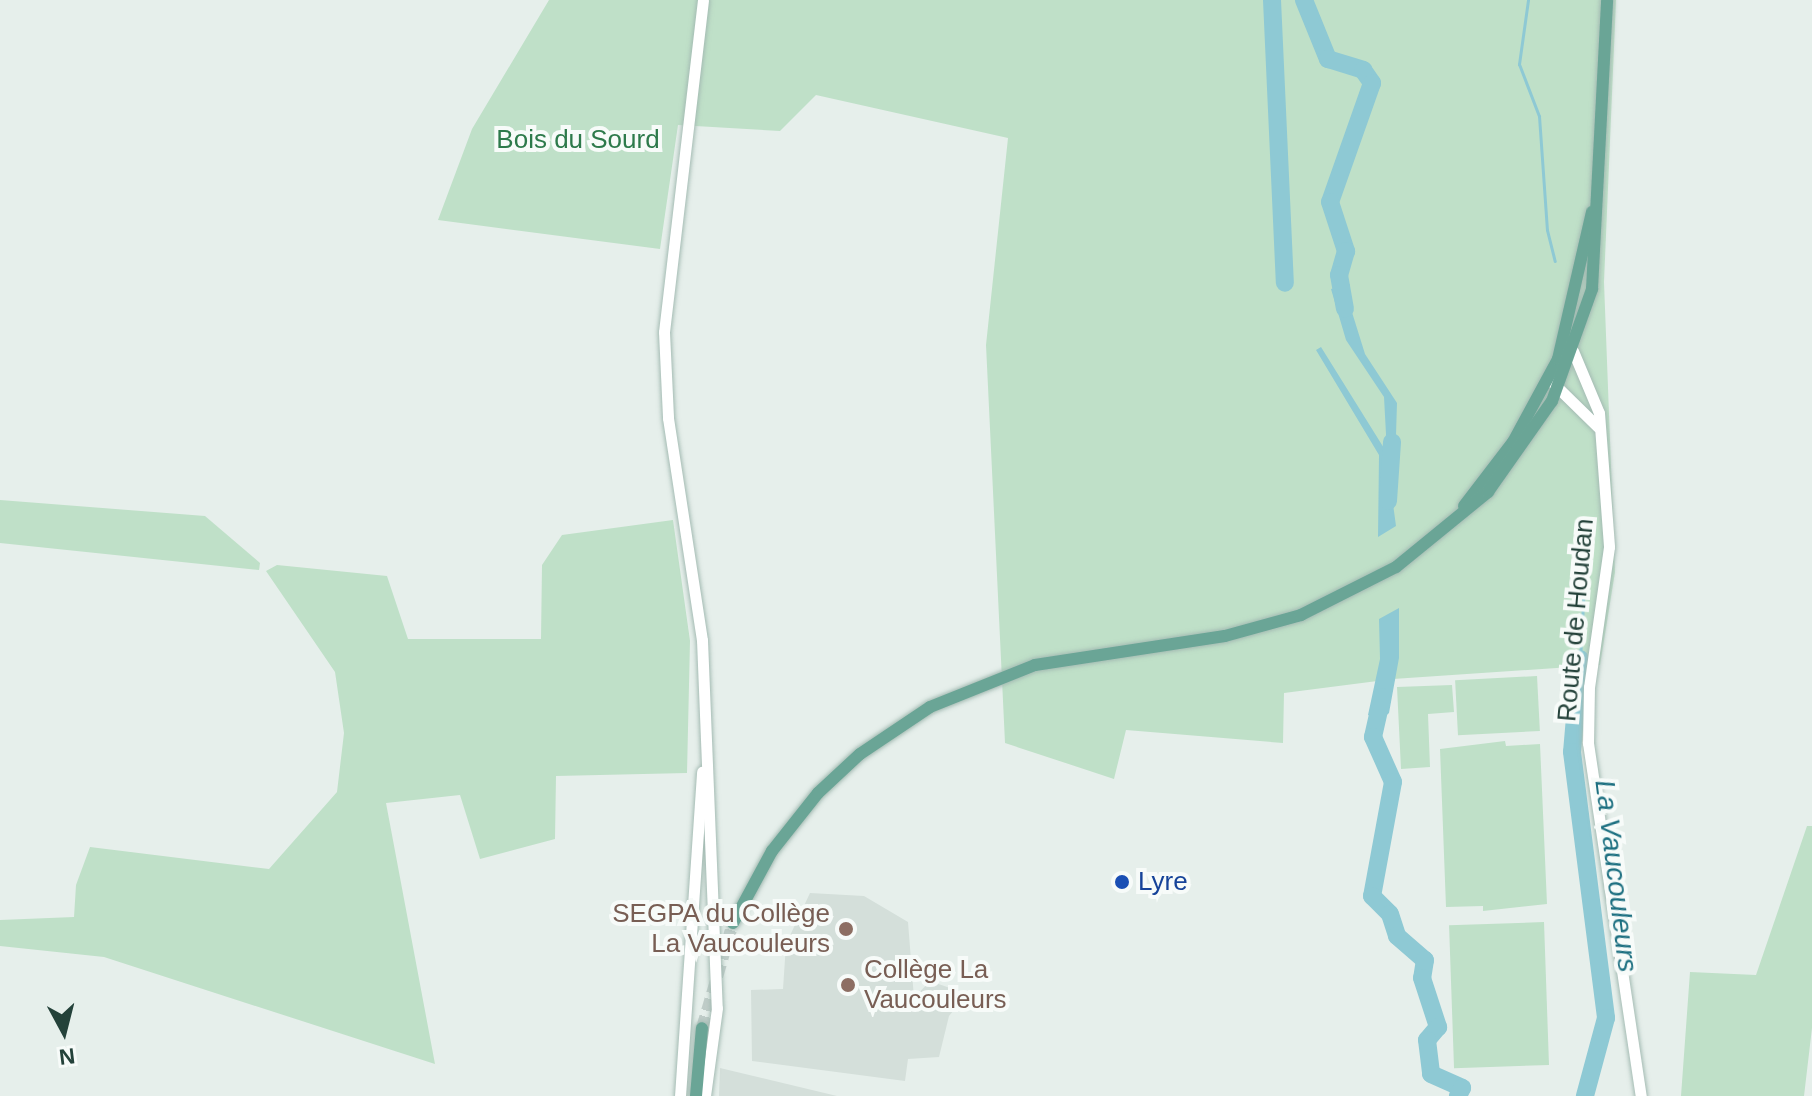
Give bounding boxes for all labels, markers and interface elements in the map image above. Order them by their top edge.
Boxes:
park label: Bois du Sourd [496,124,660,156]
street label: Route de Houdan [1552,517,1600,723]
water label: La Vaucouleurs [1588,778,1644,974]
place label: Lyre [1138,866,1188,898]
marker: Lyre [1113,873,1131,891]
place label: SEGPA du Collège La Vaucouleurs [611,898,830,960]
marker: SEGPA du Collège La Vaucouleurs [837,920,855,938]
place label: Collège La Vaucouleurs [864,954,1007,1016]
marker: Collège La Vaucouleurs [839,976,857,994]
north arrow [24,992,104,1072]
text: N [58,1043,76,1070]

